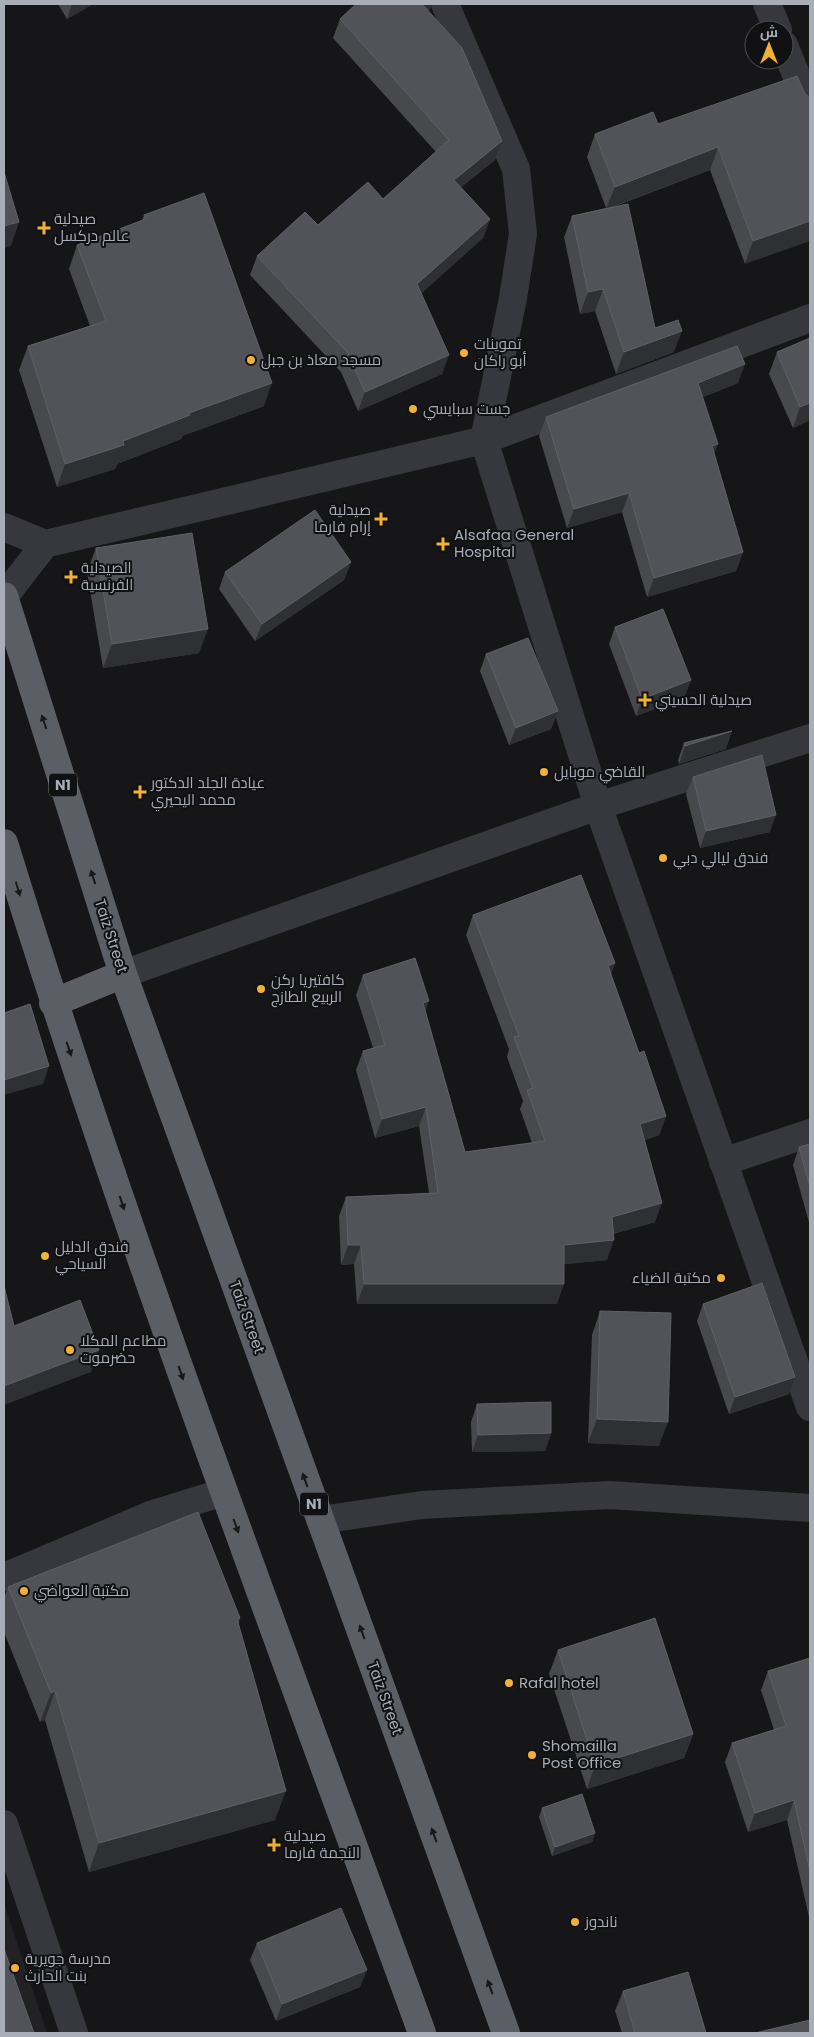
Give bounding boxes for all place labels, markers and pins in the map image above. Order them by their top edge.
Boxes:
place label: صيدلية عالم دركسل [54,208,129,246]
marker: صيدلية عالم دركسل [38,222,50,234]
place label: تموينات أبو راكان [474,333,527,371]
marker: تموينات أبو راكان [458,347,470,359]
place label: مسجد معاذ بن جبل [261,349,381,370]
marker: مسجد معاذ بن جبل [245,354,257,366]
place label: جست سبايسي [423,398,510,421]
marker: جست سبايسي [407,403,419,415]
place label: صيدلية إرام فارما [314,499,371,537]
marker: صيدلية إرام فارما [375,513,387,525]
place label: Alsafaa General Hospital [454,524,574,562]
marker: Alsafaa General Hospital [436,537,450,551]
place label: الصيدلية الفرنسية [81,557,133,595]
marker: الصيدلية الفرنسية [65,571,77,583]
place label: صيدلية الحسيني [655,689,752,712]
marker: صيدلية الحسيني [639,694,651,706]
place label: القاضي موبايل [554,761,645,784]
marker: القاضي موبايل [538,766,550,778]
place label: عيادة الجلد الدكتور محمد اليحيري [150,772,265,812]
marker: عيادة الجلد الدكتور محمد اليحيري [133,785,147,799]
place label: فندق ليالي دبي [673,847,768,870]
marker: فندق ليالي دبي [657,852,669,864]
place label: كافتيريا ركن الربيع الطازج [271,969,345,1008]
marker: كافتيريا ركن الربيع الطازج [255,983,267,995]
place label: فندق الدليل السياحي [55,1236,129,1276]
marker: فندق الدليل السياحي [39,1250,51,1262]
place label: مكتبة الضياء [632,1267,711,1288]
marker: مكتبة الضياء [715,1272,727,1284]
place label: مطاعم المكلا حضرموت [80,1330,166,1368]
marker: مطاعم المكلا حضرموت [64,1344,76,1356]
place label: مكتبة العواضي [34,1580,129,1603]
marker: مكتبة العواضي [18,1585,30,1597]
place label: Rafal hotel [519,1672,599,1693]
marker: Rafal hotel [503,1677,515,1689]
place label: Shomailla Post Office [542,1735,621,1773]
marker: Shomailla Post Office [526,1749,538,1761]
place label: صيدلية النجمة فارما [284,1825,360,1863]
marker: صيدلية النجمة فارما [268,1839,280,1851]
place label: ناندوز [584,1911,618,1932]
marker: ناندوز [569,1916,581,1928]
place label: مدرسة جويرية بنت الحارث [25,1948,111,1986]
marker: مدرسة جويرية بنت الحارث [9,1962,21,1974]

